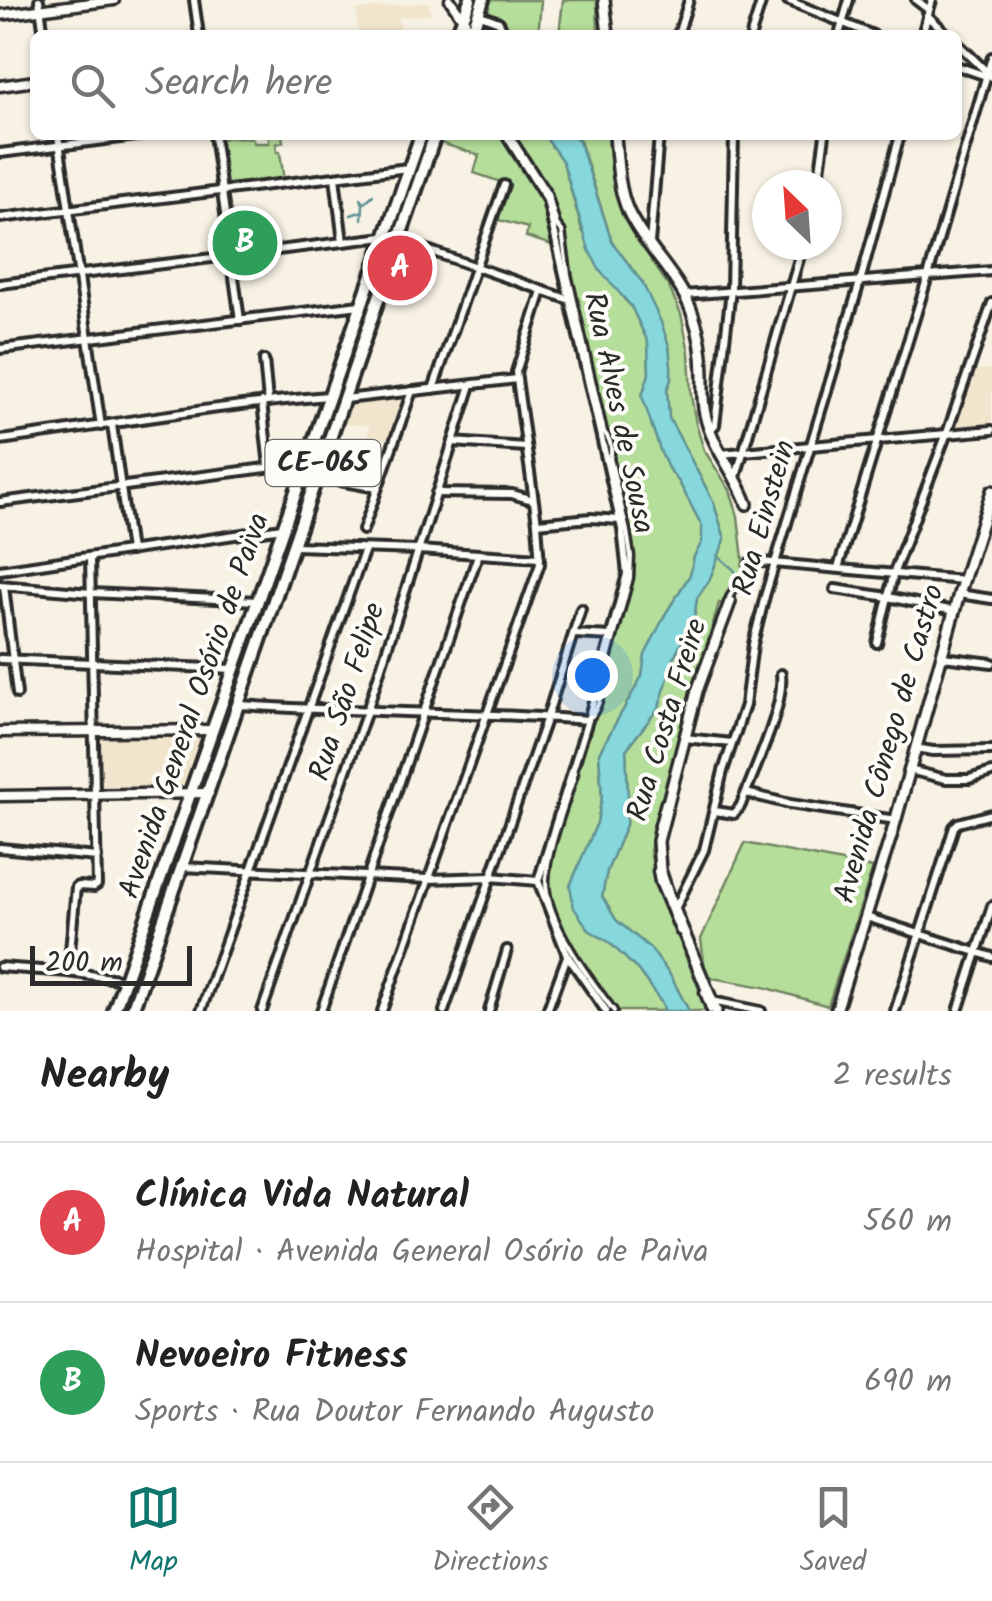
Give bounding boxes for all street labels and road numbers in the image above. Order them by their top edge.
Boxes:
street label: Rua Alves de Sousa [569,288,667,538]
street label: Rua Einstein [720,435,810,601]
road number: CE-065 [266,440,380,486]
street label: Avenida General Osório de Paiva [106,507,284,905]
street label: Avenida Cônego de Castro [821,579,959,909]
street label: Rua São Felipe [297,596,399,788]
street label: Rua Costa Freire [614,613,722,827]

